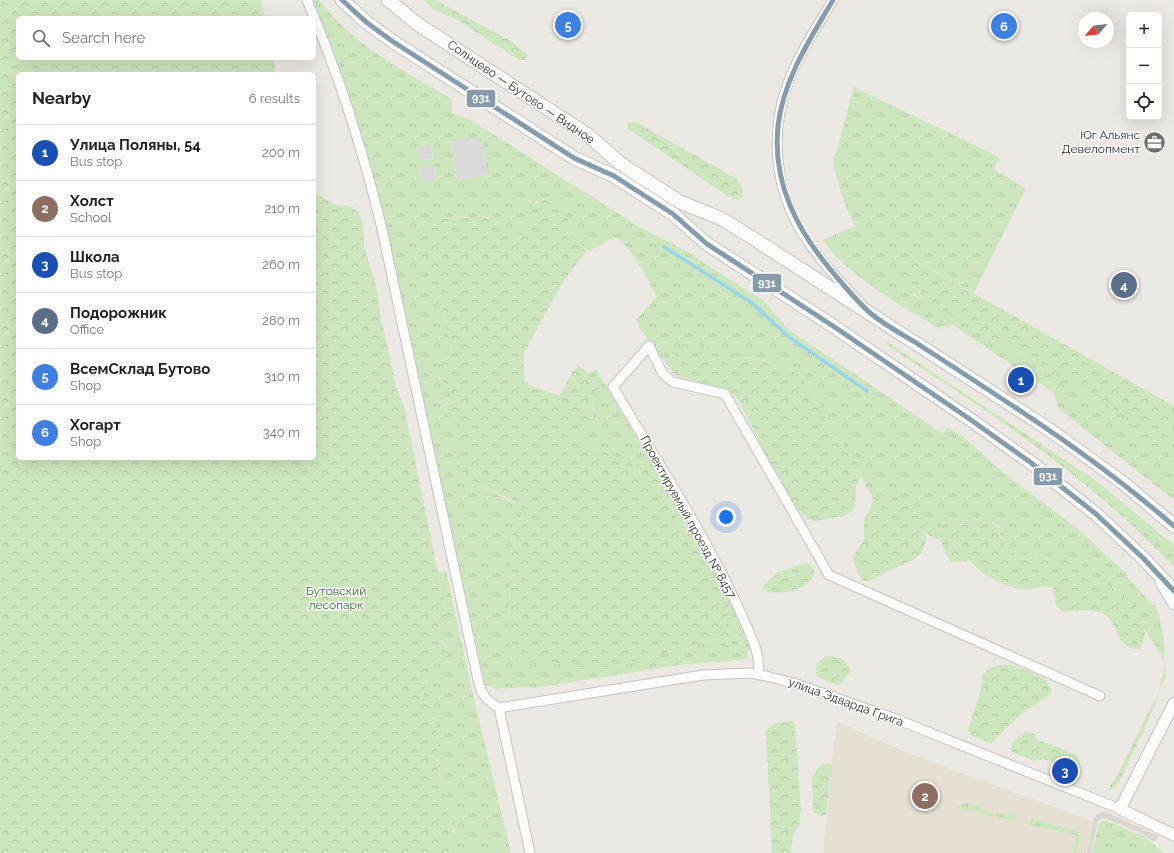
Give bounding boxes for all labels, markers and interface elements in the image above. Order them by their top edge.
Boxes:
pin: 5 [555,10,581,40]
pin: 6 [991,11,1017,41]
north arrow [1078,12,1114,48]
map controls [1126,12,1162,120]
button: + [1126,12,1162,48]
search box [16,16,316,60]
icon: search [30,27,52,49]
text: Search here [62,29,145,47]
street label: Солнцево — Бутово — Видное [445,37,597,147]
button: − [1126,48,1162,84]
button: locate [1126,84,1162,120]
text: Nearby [32,88,91,108]
line badge: 931 [466,89,496,108]
text: 6 results [249,91,300,106]
text: 931 [472,92,491,105]
place label: Юг Альянс Девелопмент [1062,128,1140,156]
office icon: Юг Альянс Девелопмент [1142,129,1168,155]
text: Улица Поляны, 54 [70,136,201,154]
text: 1 [42,145,48,160]
text: 200 m [262,145,300,160]
text: Bus stop [70,154,122,169]
text: Холст [70,192,114,210]
text: 2 [41,201,49,216]
text: 210 m [264,201,300,216]
text: School [70,210,112,225]
text: Школа [70,248,120,266]
text: 3 [41,257,49,272]
text: 260 m [262,257,300,272]
text: Bus stop [70,266,122,281]
pin: 4 [1111,270,1137,300]
line badge: 931 [752,273,782,293]
text: 931 [758,277,777,290]
text: Подорожник [70,304,167,322]
text: 4 [41,313,49,328]
text: 280 m [262,313,300,328]
text: Office [70,322,104,337]
text: ВсемСклад Бутово [70,360,210,378]
pin: 1 [1008,365,1034,395]
text: 5 [41,369,49,384]
text: 310 m [264,369,300,384]
text: Shop [70,378,101,393]
text: Хогарт [70,416,121,434]
text: 6 [41,425,49,440]
text: 340 m [263,425,300,440]
street label: Проектируемый проезд № 8457 [637,433,739,601]
text: Shop [70,434,101,449]
line badge: 931 [1033,467,1063,486]
text: 931 [1039,470,1058,483]
your location [716,507,736,527]
park label: Бутовский лесопарк [306,584,366,612]
street label: улица Эдварда Грига [786,675,906,729]
pin: 3 [1052,756,1078,786]
pin: 2 [912,781,938,811]

